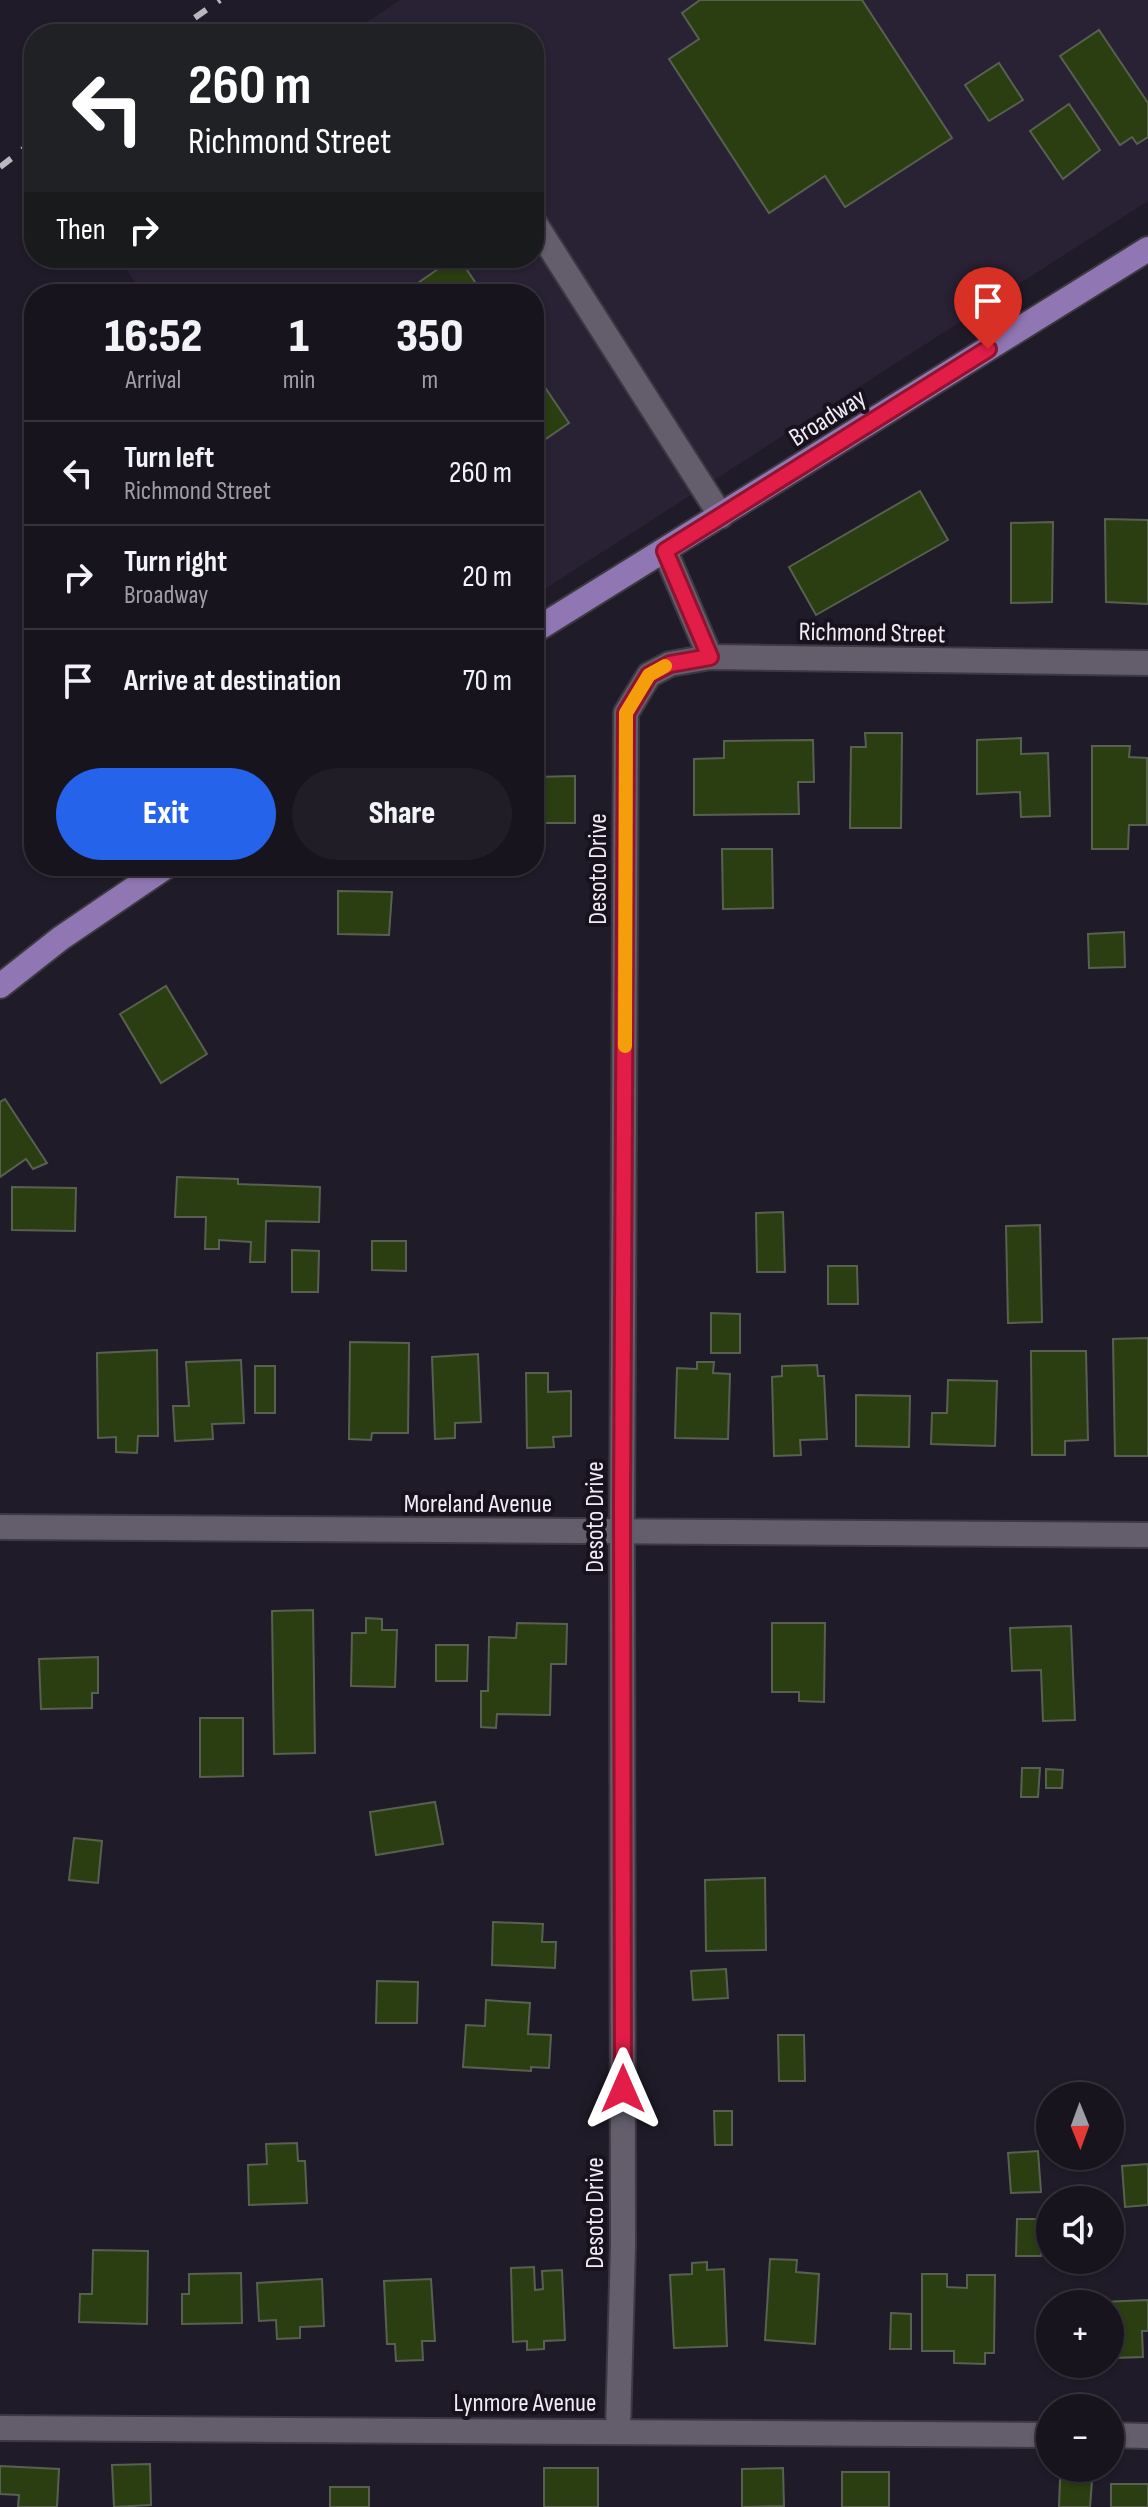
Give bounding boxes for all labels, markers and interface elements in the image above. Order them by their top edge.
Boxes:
text: 260 m [188,53,311,120]
icon: left [56,56,160,160]
text: Richmond Street [188,121,391,164]
icon: right [122,208,166,252]
text: Then [56,212,106,248]
pin [954,267,1022,349]
icon: arrive [966,279,1010,323]
text: 16:52 [104,308,202,365]
text: 1 [289,308,309,365]
text: 350 [396,308,463,365]
text: Arrival [125,365,181,396]
text: min [283,365,316,396]
text: m [421,365,438,396]
street label: Broadway [784,383,872,454]
text: Turn left [124,440,214,476]
icon: left [56,451,100,495]
text: 260 m [449,455,512,491]
text: Richmond Street [124,476,271,507]
text: Turn right [124,544,227,580]
icon: right [56,555,100,599]
text: 20 m [462,559,512,595]
text: Broadway [124,580,208,611]
street label: Richmond Street [798,617,946,650]
icon: arrive [56,659,100,703]
text: Arrive at destination [124,663,341,699]
text: 70 m [463,663,512,699]
button: Exit [56,768,276,860]
button: Share [292,768,512,860]
street label: Desoto Drive [583,813,614,925]
street label: Desoto Drive [580,1461,611,1573]
street label: Moreland Avenue [404,1489,552,1520]
position arrow [581,2047,665,2131]
north arrow [1036,2082,1124,2170]
map controls [1036,2082,1124,2482]
street label: Desoto Drive [580,2157,611,2269]
button: sound [1036,2186,1124,2274]
button: + [1036,2290,1124,2378]
street label: Lynmore Avenue [454,2388,596,2419]
button: − [1036,2394,1124,2482]

